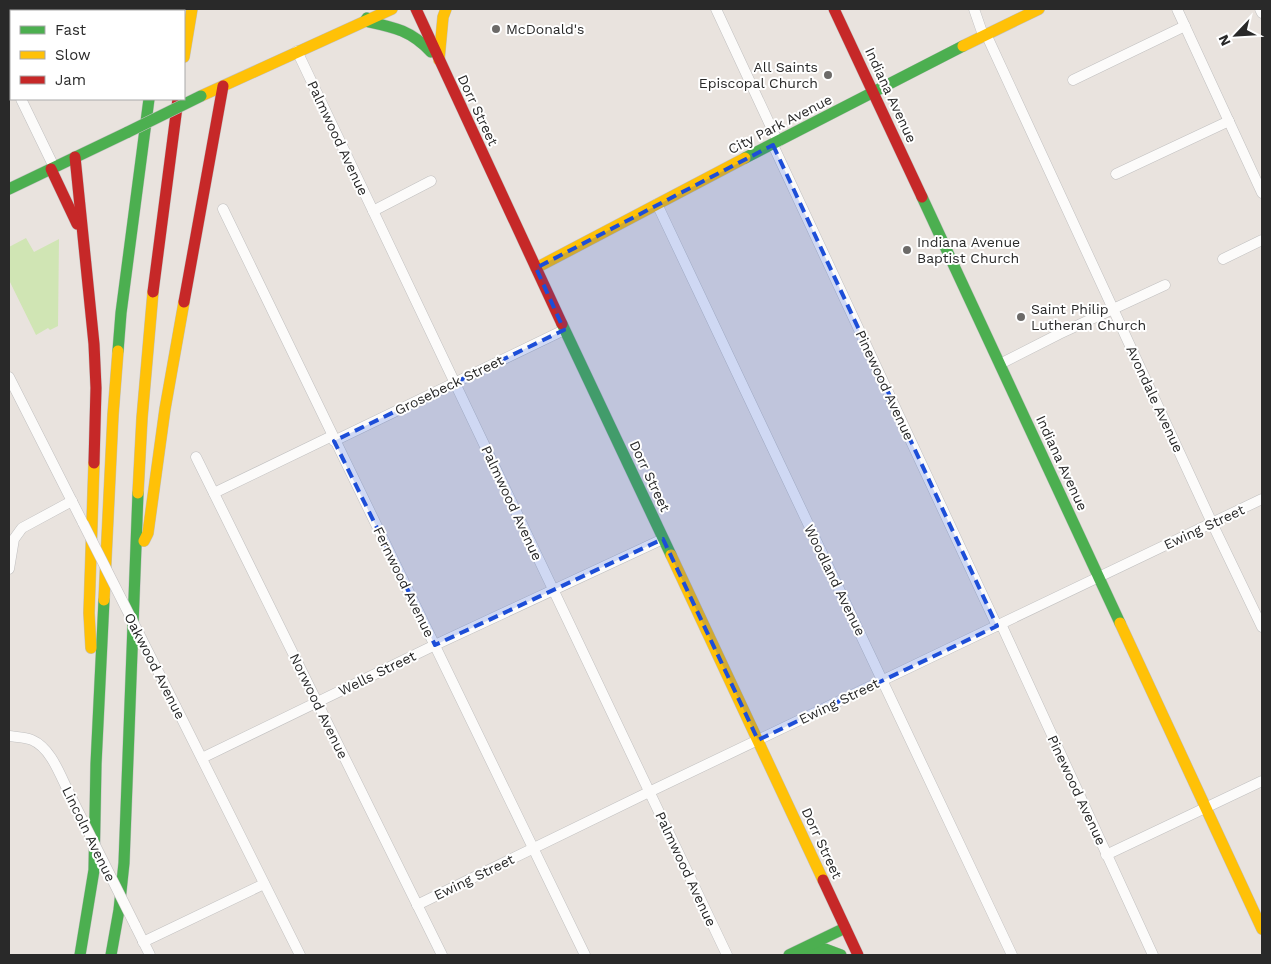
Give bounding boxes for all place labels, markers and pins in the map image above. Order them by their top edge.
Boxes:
place label: McDonald's [506,21,584,37]
marker: McDonald's [490,23,502,35]
place label: All Saints Episcopal Church [699,59,818,91]
marker: All Saints Episcopal Church [822,69,834,81]
place label: Indiana Avenue Baptist Church [917,234,1020,266]
marker: Indiana Avenue Baptist Church [901,244,913,256]
place label: Saint Philip Lutheran Church [1031,301,1146,333]
marker: Saint Philip Lutheran Church [1015,311,1027,323]

